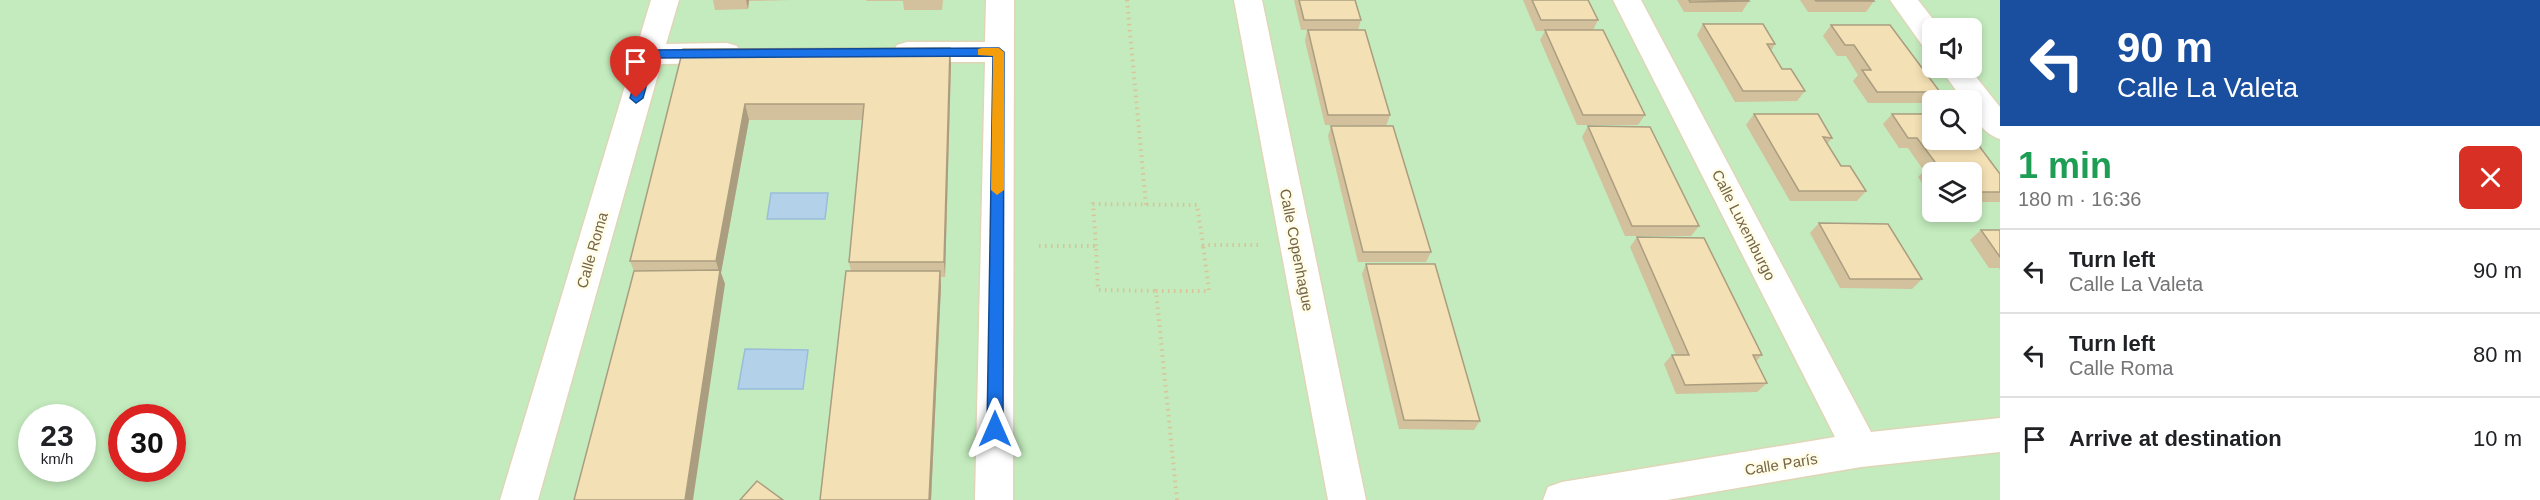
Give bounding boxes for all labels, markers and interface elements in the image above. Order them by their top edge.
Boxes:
map controls [1922,18,1982,222]
button: sound [1922,18,1982,78]
icon: left [2018,24,2096,102]
text: 90 m [2117,24,2213,71]
pin [610,36,661,98]
icon: arrive [619,45,652,78]
text: Calle La Valeta [2117,73,2298,103]
button: search [1922,90,1982,150]
text: 1 min [2018,145,2112,186]
button: close [2459,146,2522,209]
button: layers [1922,162,1982,222]
street label: Calle Luxemburgo [1709,167,1779,283]
street label: Calle Copenhague [1277,187,1317,313]
text: 180 m · 16:36 [2018,188,2141,210]
street label: Calle Roma [573,209,611,290]
text: Turn left [2069,247,2155,272]
icon: left [2018,255,2051,288]
text: 90 m [2473,258,2522,283]
text: Calle La Valeta [2069,273,2203,295]
text: Turn left [2069,331,2155,356]
icon: left [2018,339,2051,372]
text: 80 m [2473,342,2522,367]
text: Calle Roma [2069,357,2173,379]
position arrow [963,397,1027,461]
speed limit sign: 30 [108,404,186,482]
text: 23 [40,419,74,452]
icon: arrive [2018,423,2051,456]
text: Arrive at destination [2069,426,2282,451]
text: 10 m [2473,426,2522,451]
text: km/h [41,450,73,467]
street label: Calle París [1743,450,1819,478]

